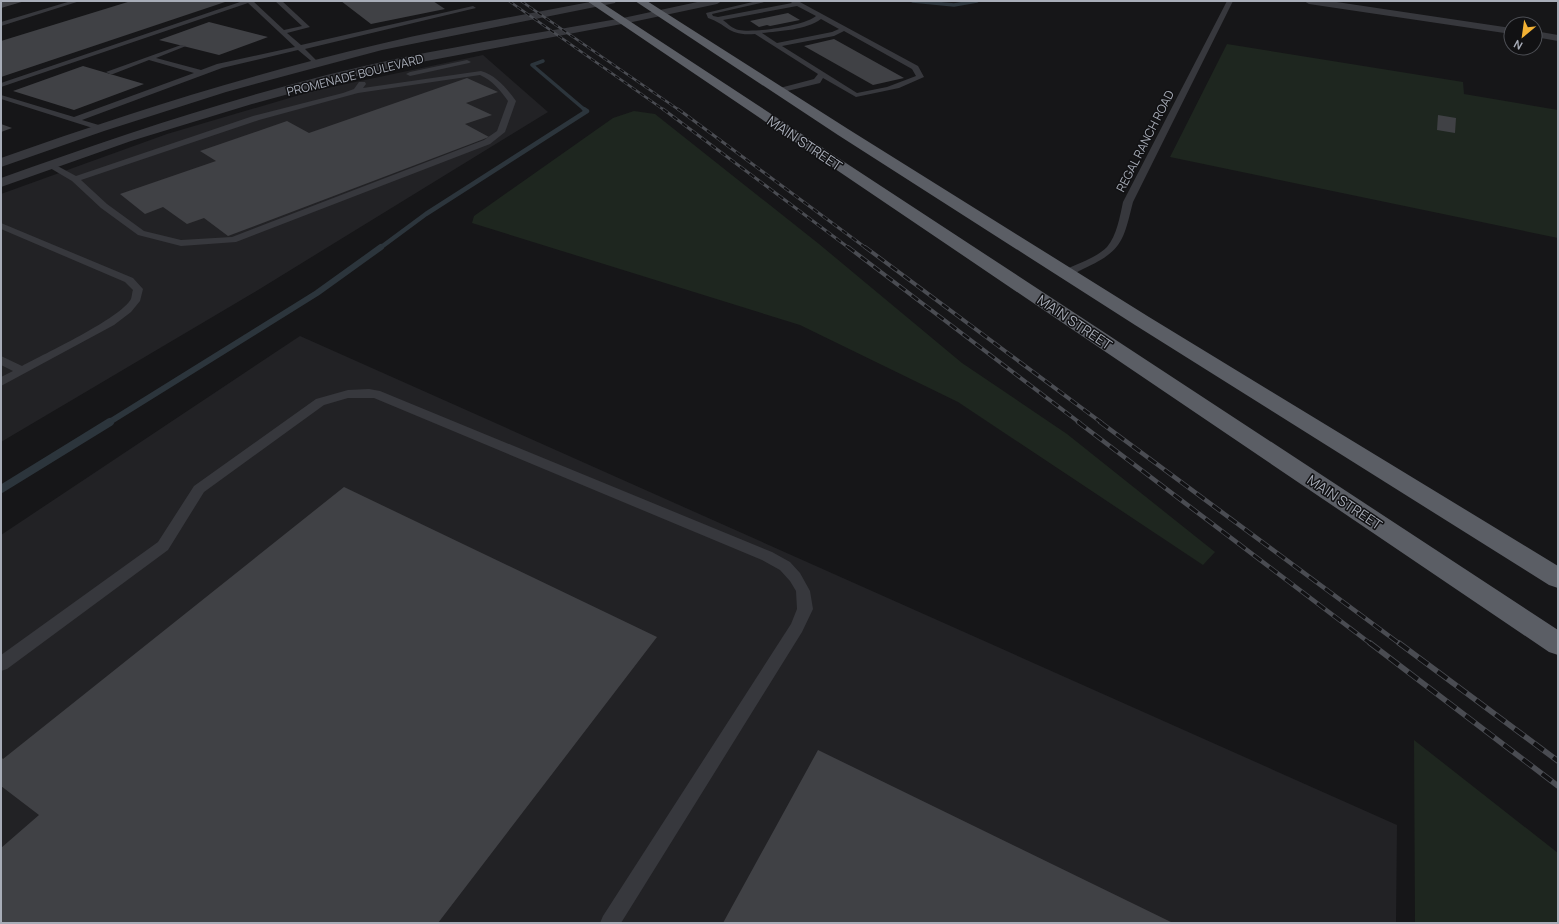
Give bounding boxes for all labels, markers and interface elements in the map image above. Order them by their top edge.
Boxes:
north arrow [1503,16,1543,56]
text: N [1511,37,1525,54]
street label: PROMENADE BOULEVARD [285,50,425,100]
street label: REGAL RANCH ROAD [1112,87,1178,195]
street label: MAIN STREET [764,111,847,175]
street label: MAIN STREET [1034,290,1117,354]
street label: MAIN STREET [1304,470,1387,534]

